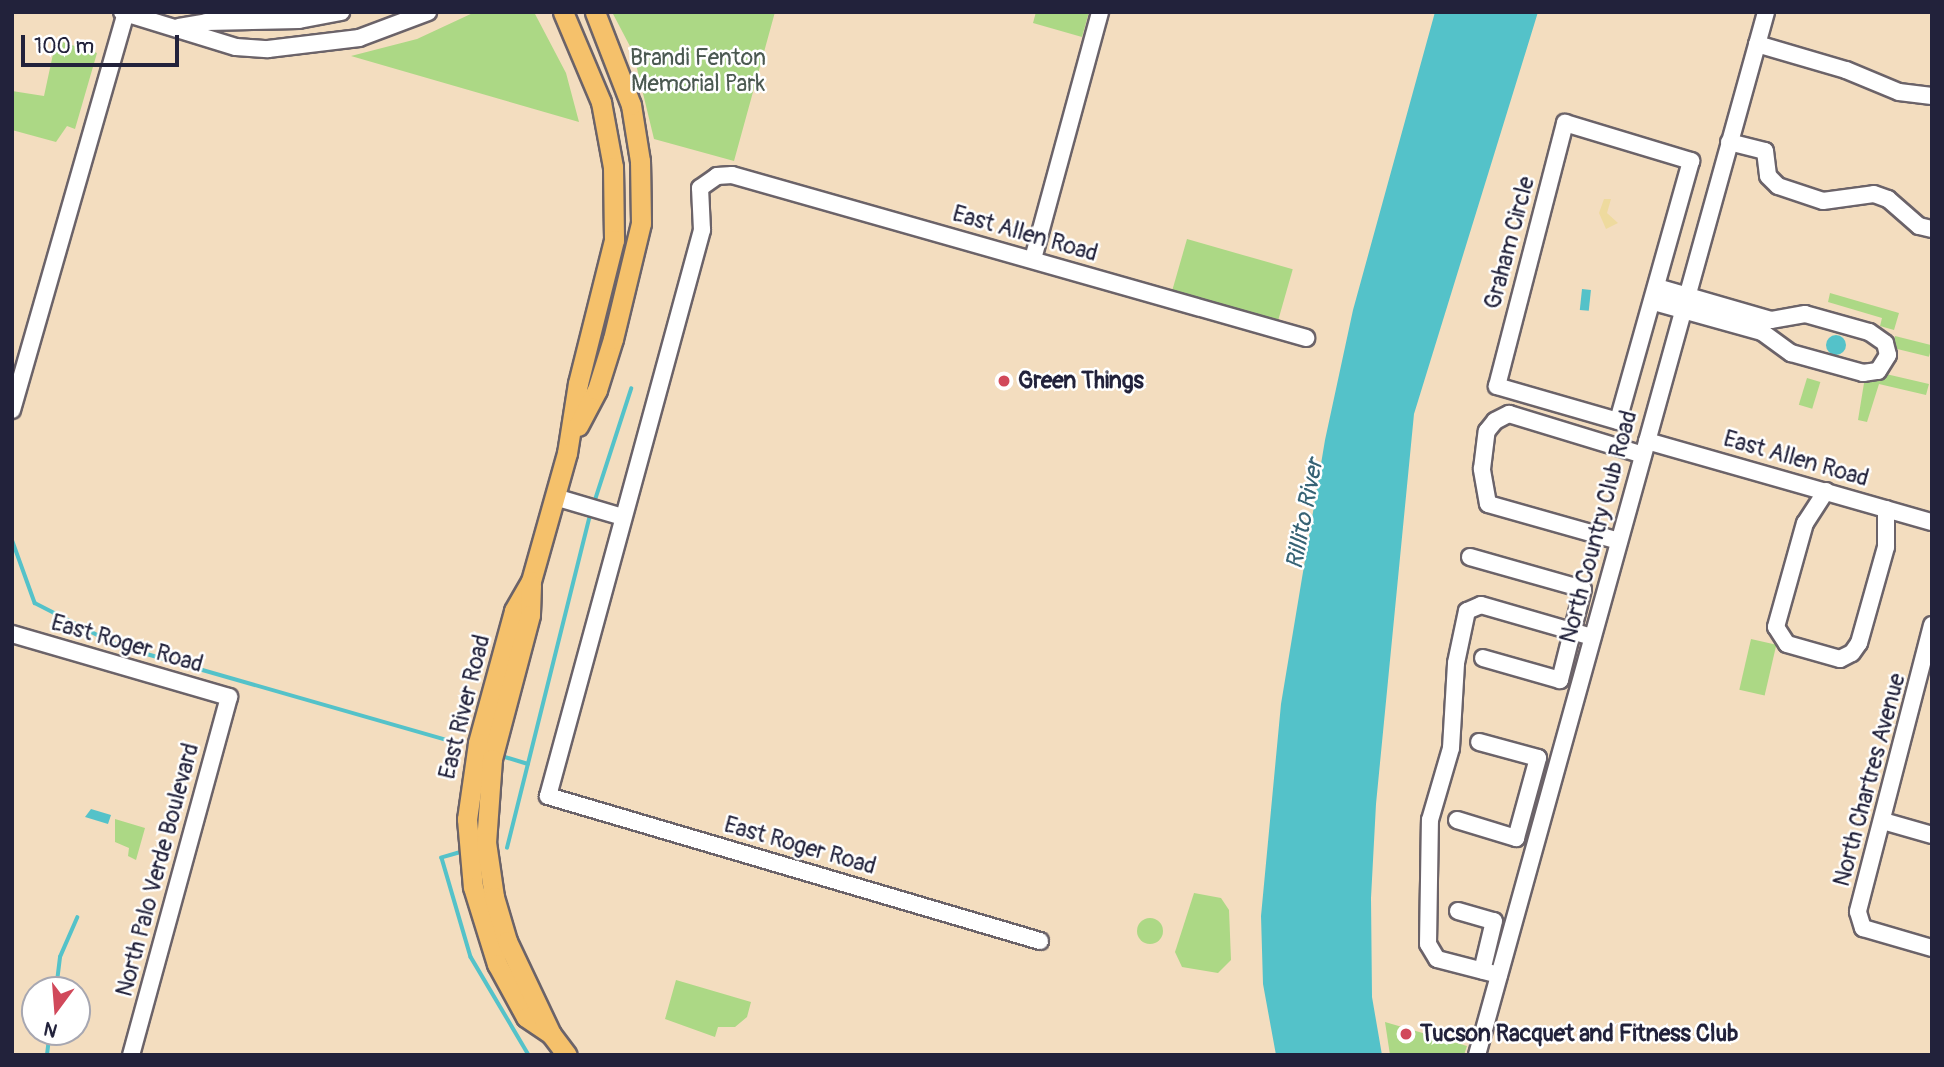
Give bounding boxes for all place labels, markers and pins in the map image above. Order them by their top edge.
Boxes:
place label: Green Things [1018,367,1144,395]
marker: Green Things [996,373,1012,389]
place label: Tucson Racquet and Fitness Club [1420,1020,1738,1048]
marker: Tucson Racquet and Fitness Club [1398,1026,1414,1042]

